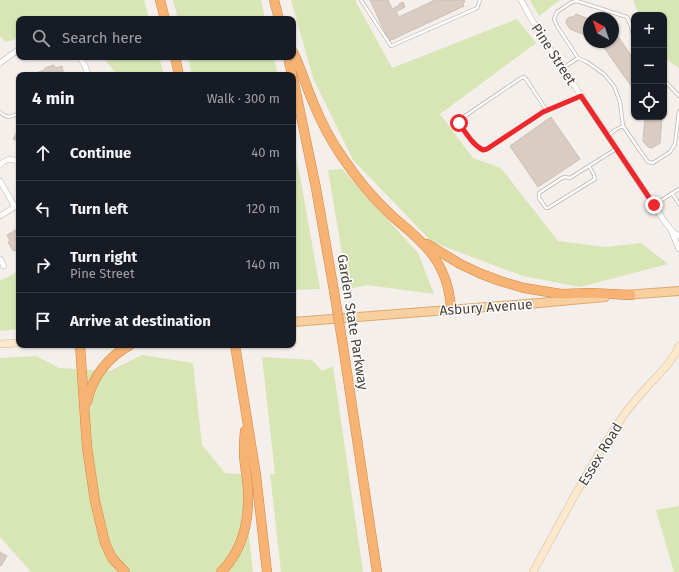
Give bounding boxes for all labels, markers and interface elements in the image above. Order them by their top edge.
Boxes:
north arrow [583,12,619,48]
map controls [631,12,667,120]
button: + [631,12,667,48]
search box [16,16,296,60]
street label: Pine Street [527,20,580,89]
icon: search [30,27,52,49]
text: Search here [62,29,142,47]
button: − [631,48,667,84]
button: locate [631,84,667,120]
text: 4 min [32,88,75,109]
text: Walk · 300 m [207,91,280,106]
route start [450,114,468,132]
icon: ahead [32,142,54,164]
text: Continue [70,144,131,162]
text: 40 m [251,145,280,160]
route end [645,196,663,214]
icon: left [32,198,54,220]
text: Turn left [70,200,128,218]
text: 120 m [246,201,280,216]
text: Turn right [70,248,137,266]
street label: Garden State Parkway [333,253,372,391]
icon: right [32,254,54,276]
text: 140 m [246,257,280,272]
text: Pine Street [70,266,135,281]
street label: Asbury Avenue [439,296,533,319]
icon: arrive [32,310,54,332]
text: Arrive at destination [70,312,211,330]
street label: Essex Road [575,420,626,489]

